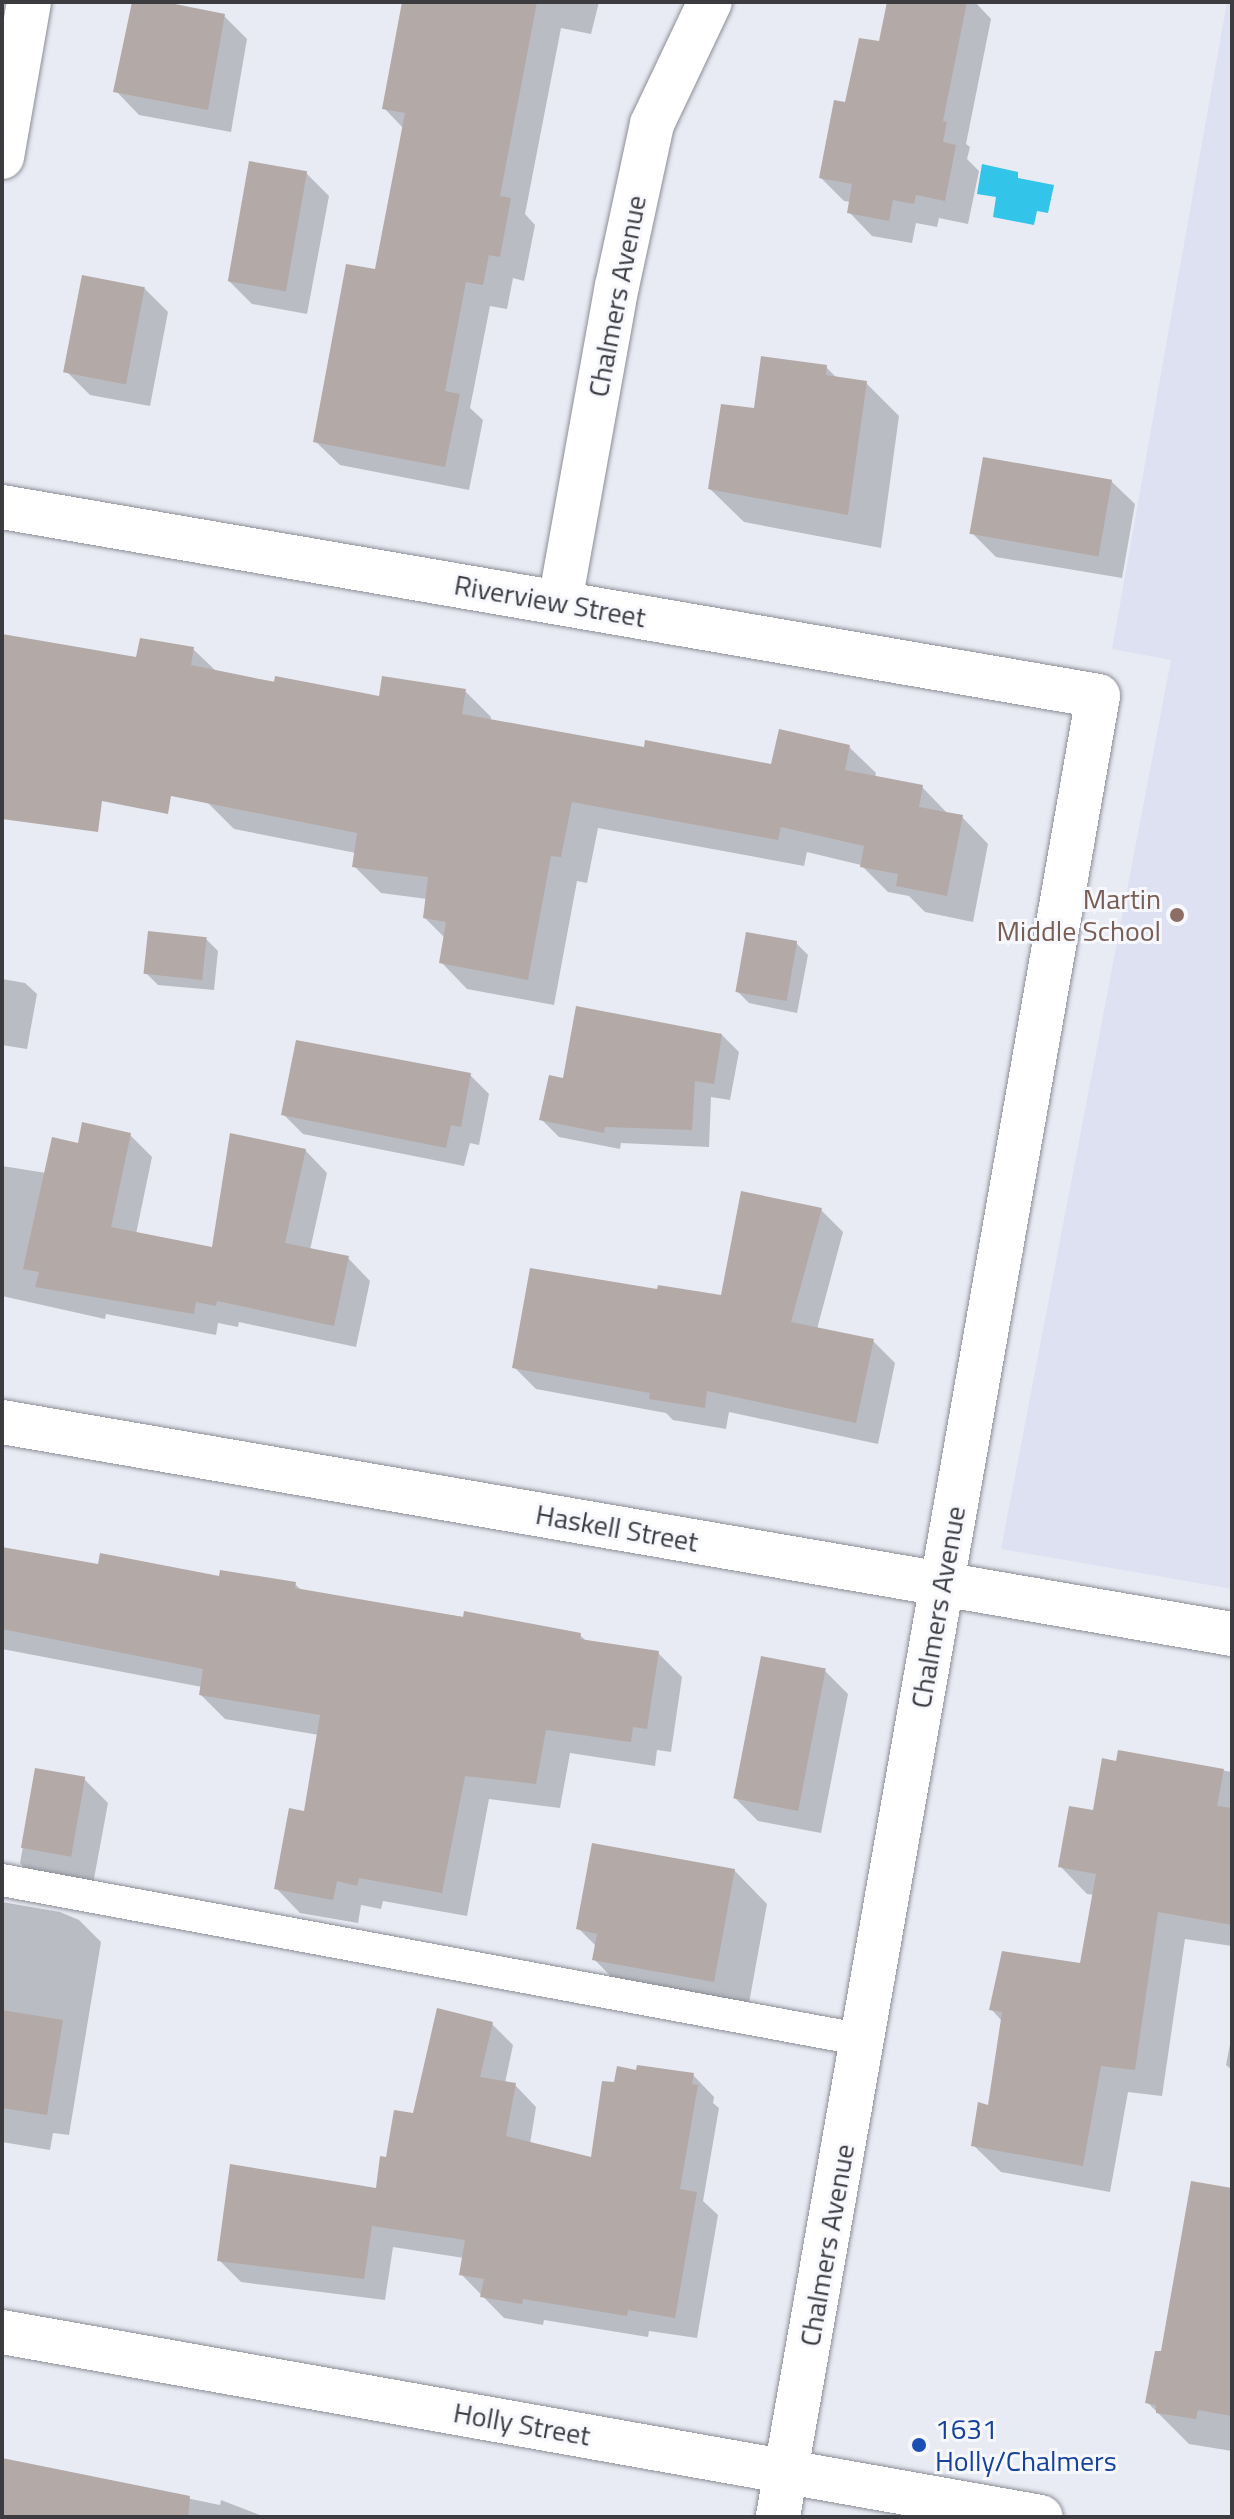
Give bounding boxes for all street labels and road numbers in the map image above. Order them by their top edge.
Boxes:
street label: Chalmers Avenue [581,192,653,400]
street label: Riverview Street [452,568,648,634]
street label: Haskell Street [533,1497,701,1559]
street label: Chalmers Avenue [904,1503,972,1711]
street label: Chalmers Avenue [793,2141,861,2349]
street label: Holly Street [451,2395,593,2453]

